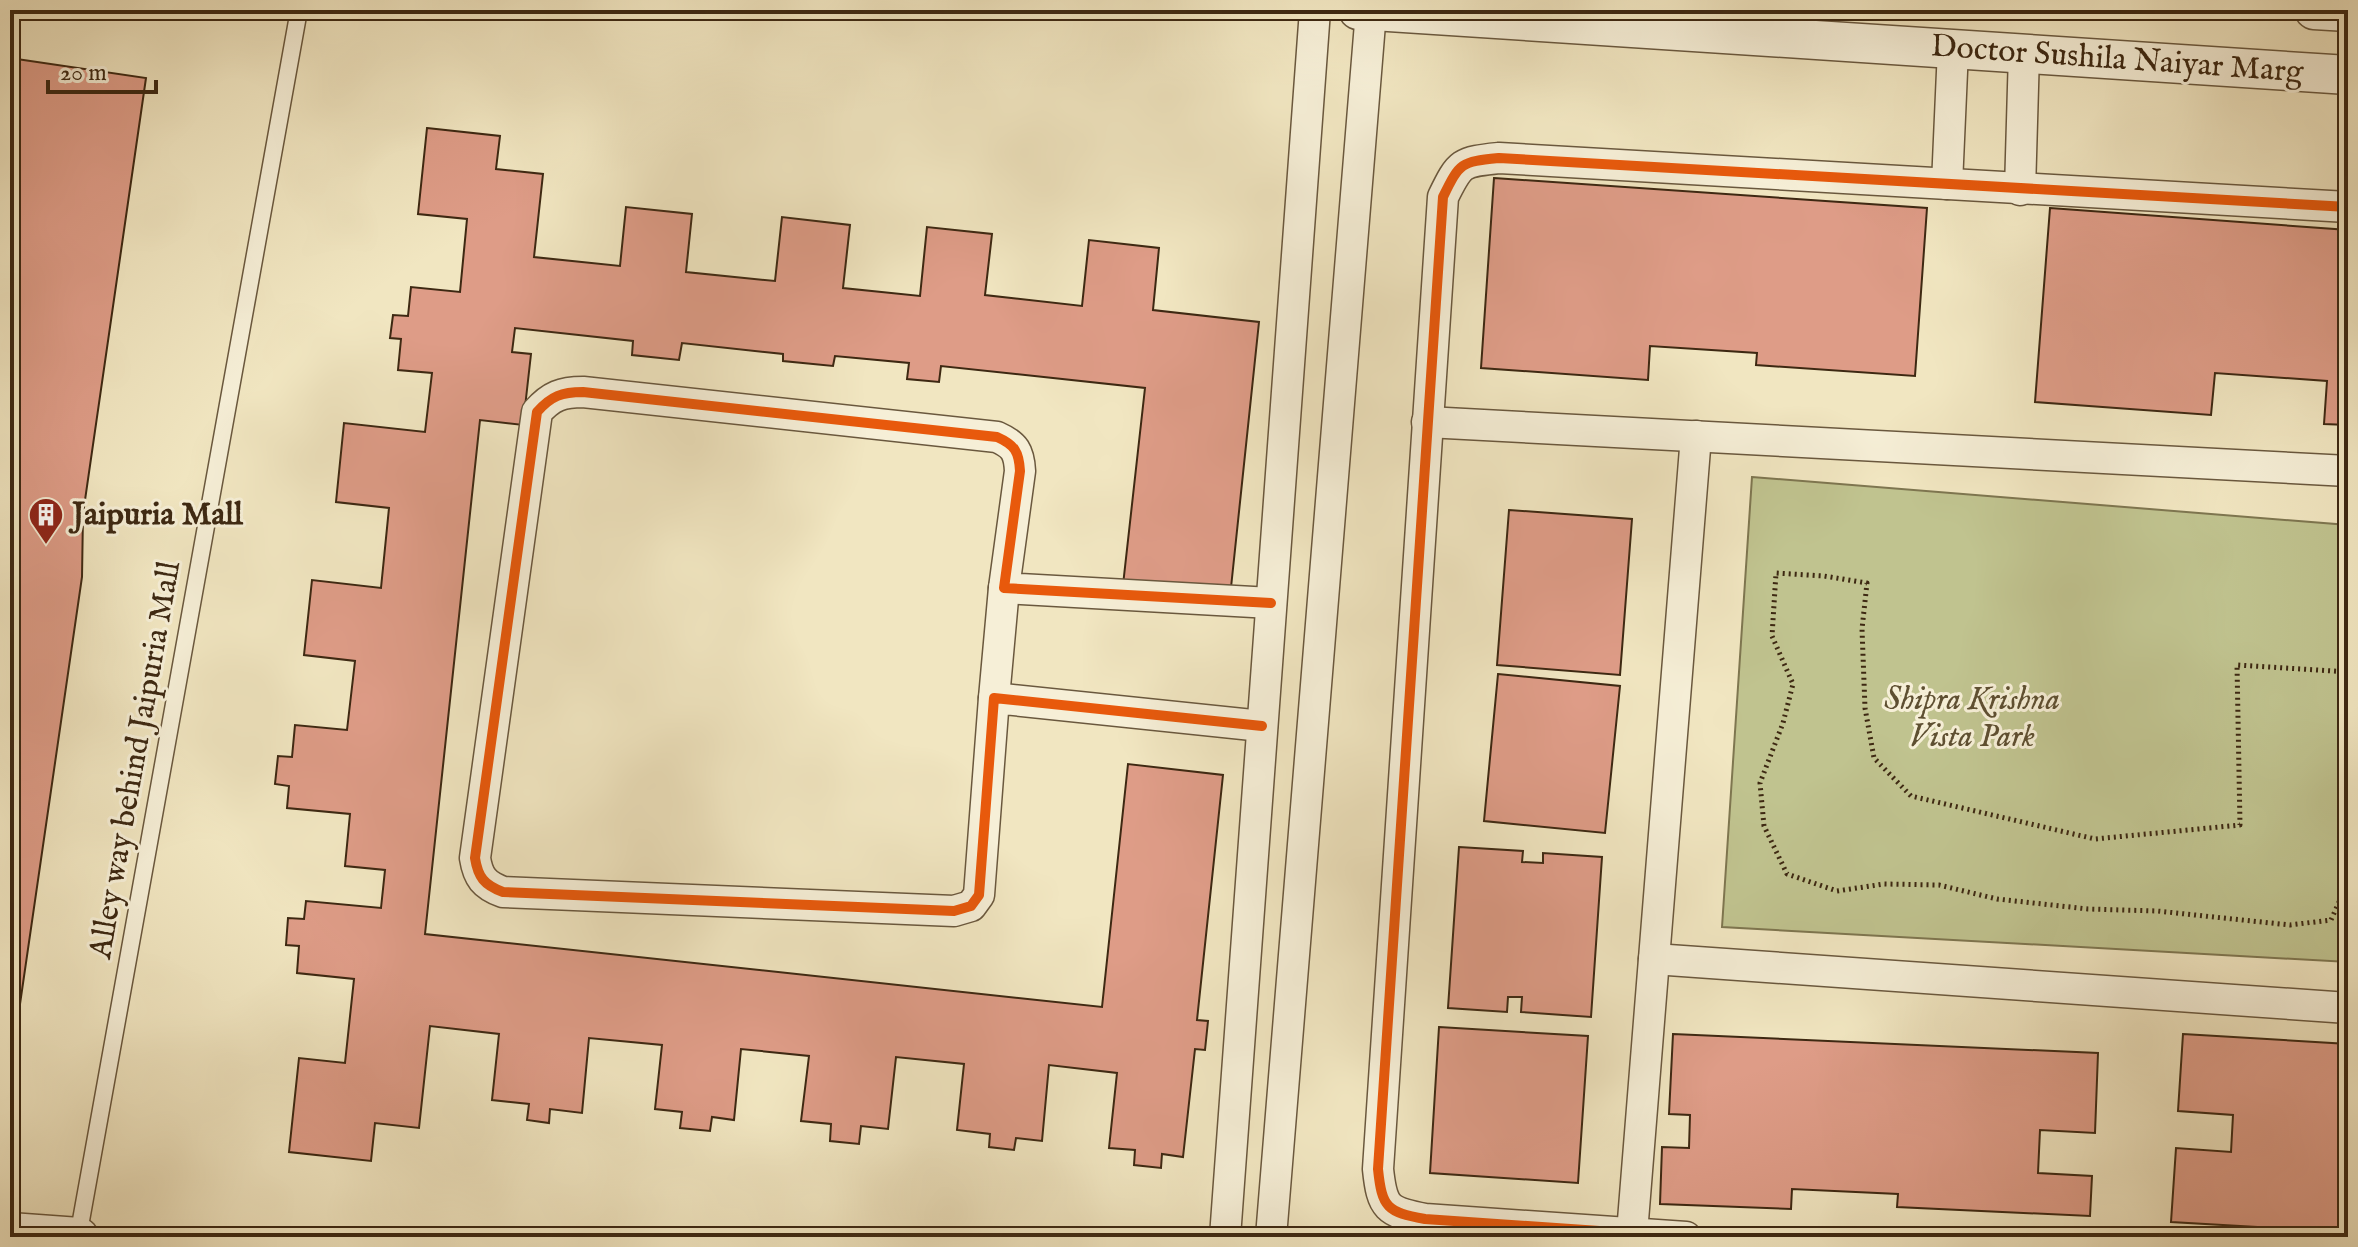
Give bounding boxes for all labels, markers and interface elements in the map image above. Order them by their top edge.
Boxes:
street label: Doctor Sushila Naiyar Marg [1930,27,2305,94]
scale bar [48,44,156,94]
text: 20 m [60,58,107,89]
place label: Jaipuria Mall [68,495,244,536]
building icon: Jaipuria Mall [27,496,65,546]
street label: Alley way behind Jaipuria Mall [81,558,191,963]
park label: Shipra Krishna Vista Park [1884,680,2060,758]

